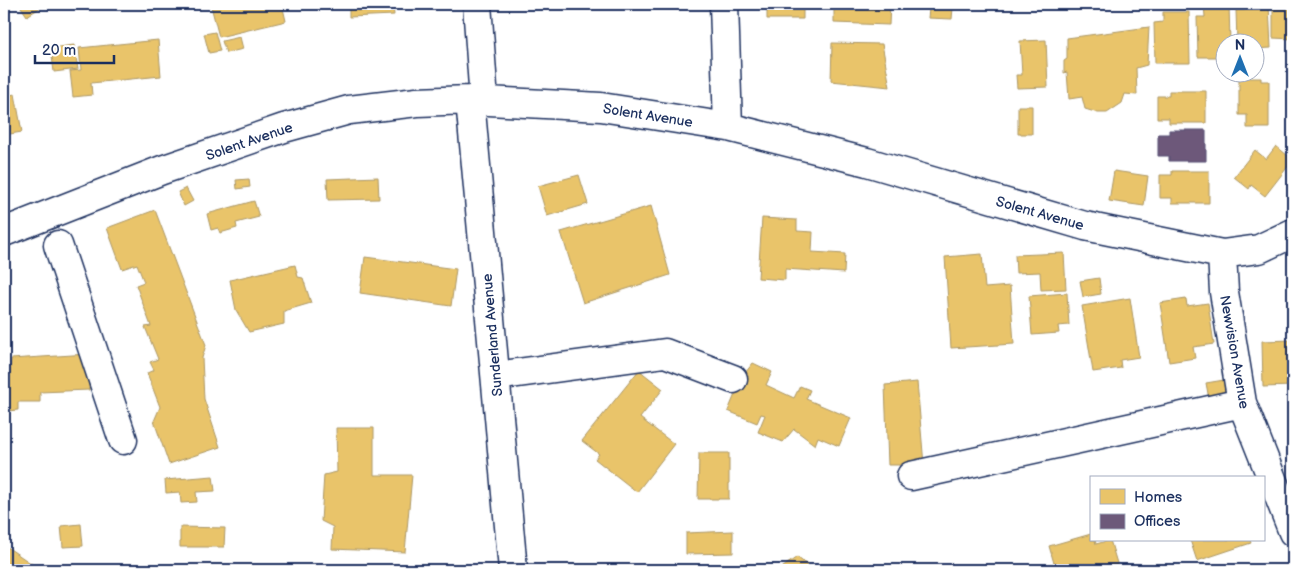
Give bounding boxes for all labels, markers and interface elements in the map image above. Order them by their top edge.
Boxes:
scale bar [35,32,114,64]
north arrow [1214,32,1264,82]
text: N [1235,37,1245,54]
text: 20 m [42,41,76,60]
street label: Solent Avenue [602,100,694,131]
street label: Solent Avenue [204,119,295,164]
street label: Solent Avenue [994,193,1086,234]
street label: Sunderland Avenue [479,273,506,397]
street label: Newvision Avenue [1216,294,1253,410]
legend [1090,476,1264,542]
text: Homes [1134,488,1183,507]
text: Offices [1134,512,1181,531]

